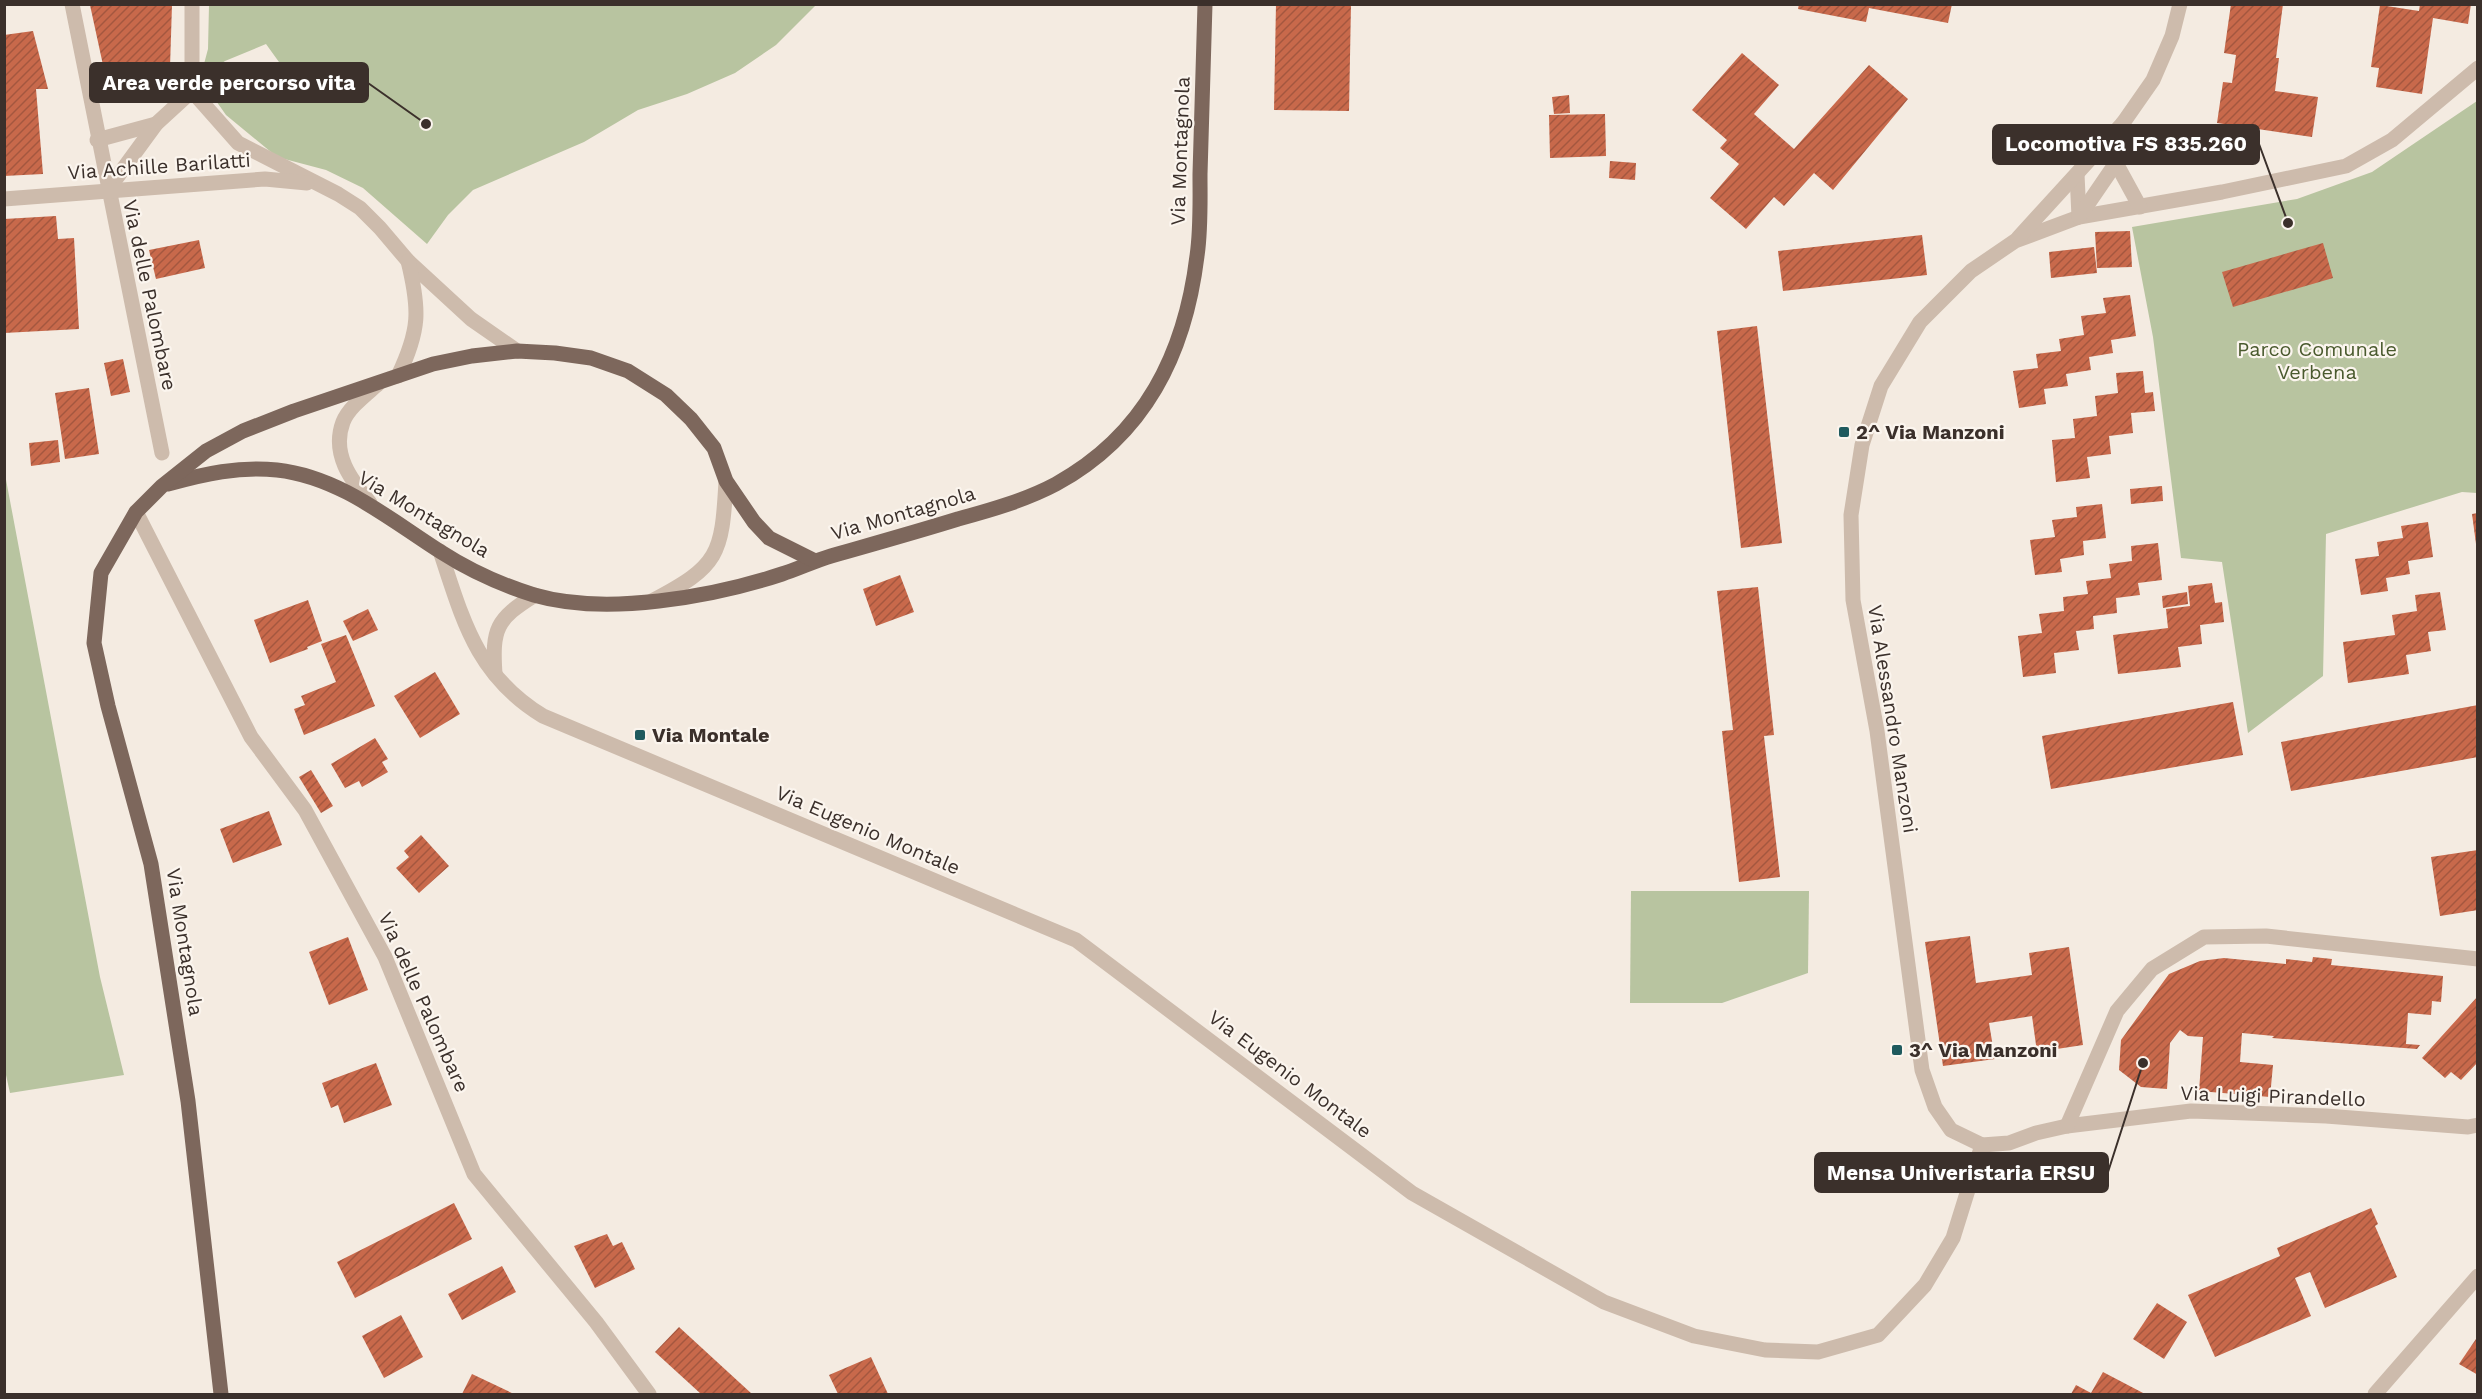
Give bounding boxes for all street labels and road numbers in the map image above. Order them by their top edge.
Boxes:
street label: Via Montagnola [1165,76,1195,226]
street label: Via Achille Barilatti [67,148,251,184]
street label: Via delle Palombare [118,197,182,393]
street label: Via Montagnola [354,465,494,563]
street label: Via Montagnola [828,481,978,545]
street label: Via Alessandro Manzoni [1863,603,1923,835]
street label: Via Eugenio Montale [772,780,964,880]
street label: Via Montagnola [161,866,209,1018]
street label: Via delle Palombare [373,908,475,1096]
street label: Via Eugenio Montale [1204,1005,1376,1143]
street label: Via Luigi Pirandello [2180,1081,2366,1111]

